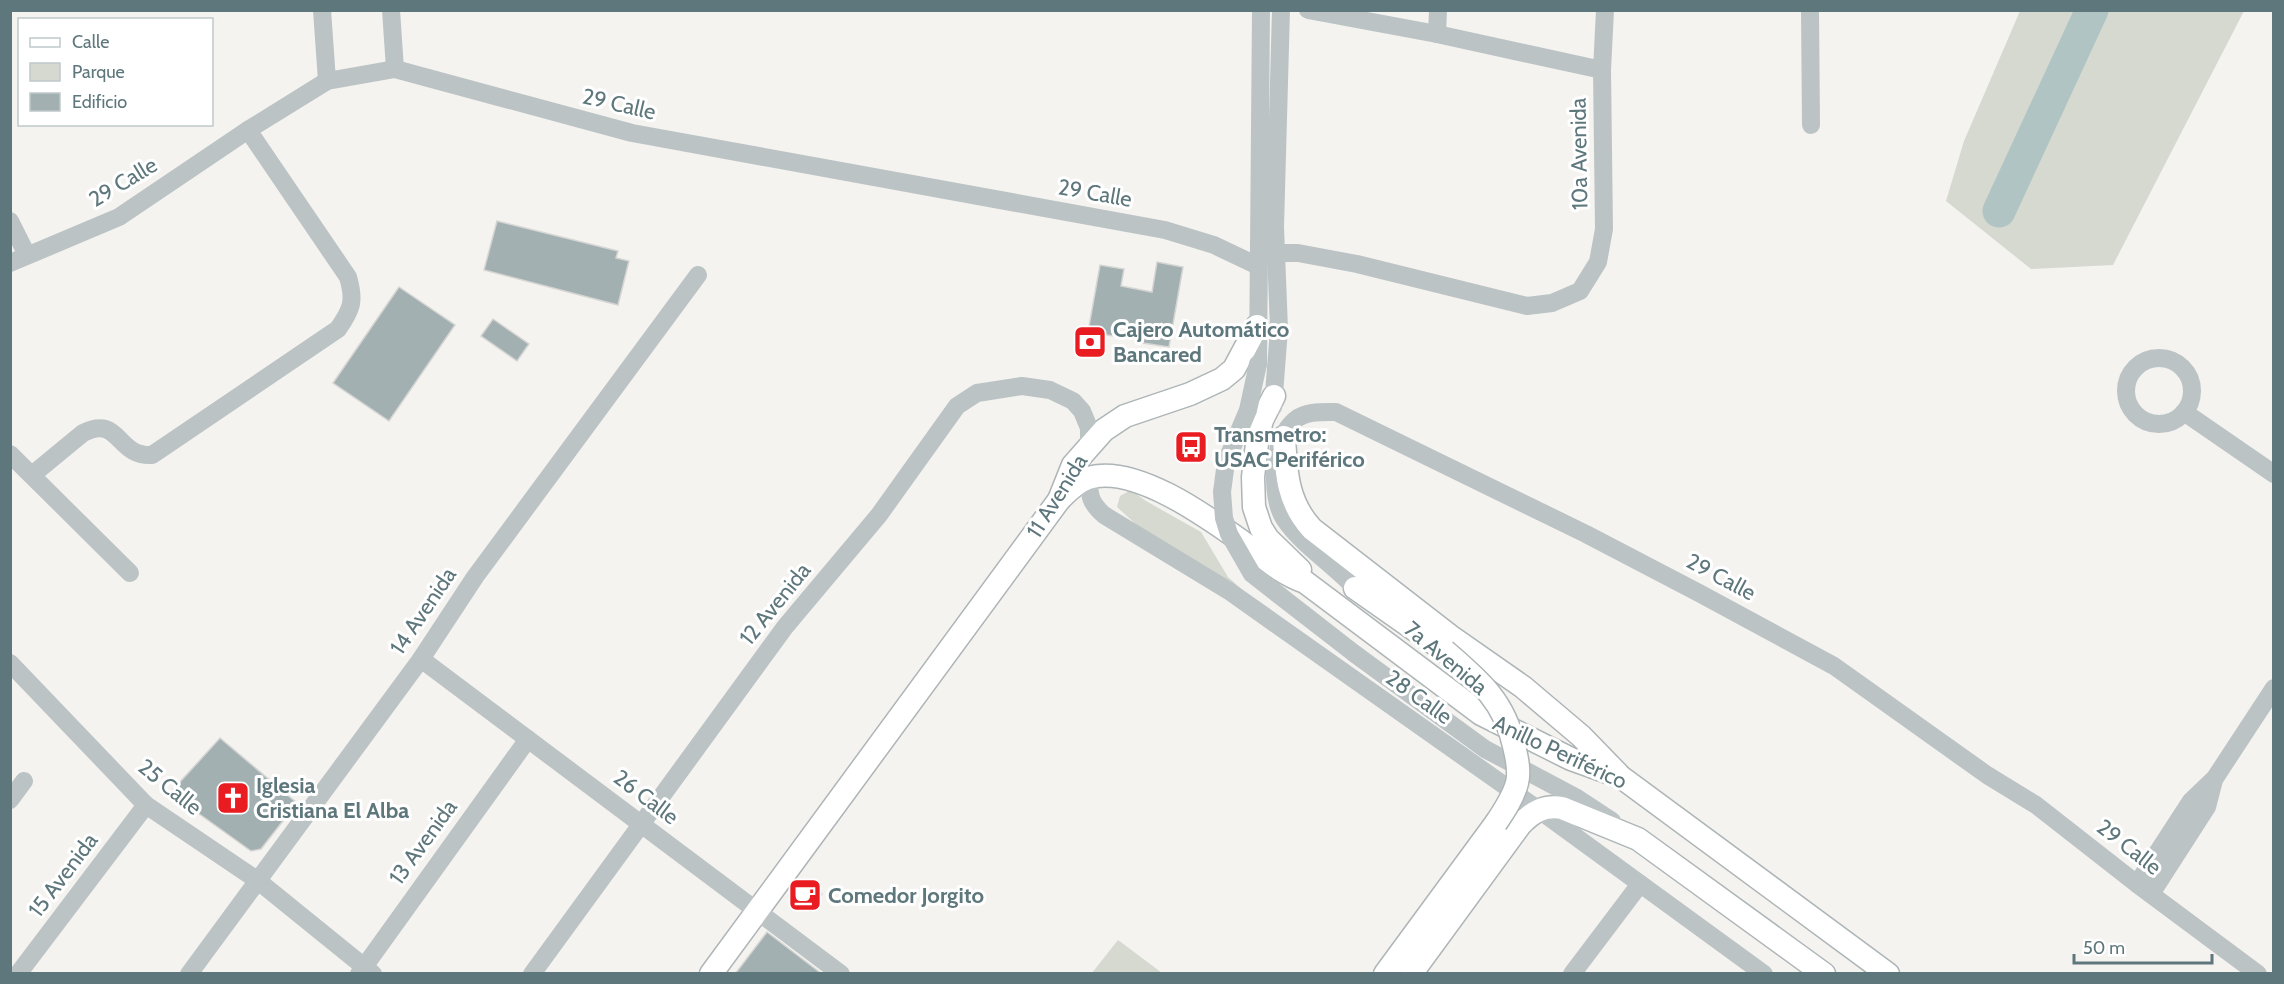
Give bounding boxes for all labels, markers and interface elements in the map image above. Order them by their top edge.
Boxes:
legend [18,18,213,126]
text: Calle [72,31,109,53]
text: Parque [72,61,125,83]
street label: 29 Calle [580,82,658,126]
text: Edificio [72,91,127,113]
street label: 10a Avenida [1565,97,1593,210]
street label: 29 Calle [84,151,162,213]
street label: 29 Calle [1056,173,1134,213]
place label: Cajero Automático Bancared [1113,316,1289,368]
bank icon: Cajero Automático Bancared [1072,324,1108,360]
place label: Transmetro: USAC Periférico [1214,421,1365,473]
bus stop icon: Transmetro: USAC Periférico [1173,429,1209,465]
street label: 11 Avenida [1021,449,1094,543]
street label: 29 Calle [1682,548,1760,606]
street label: 12 Avenida [734,557,817,651]
street label: 14 Avenida [384,562,462,660]
street label: 7a Avenida [1399,615,1493,701]
street label: 28 Calle [1381,664,1457,730]
street label: Anillo Periférico [1489,709,1631,795]
street label: 25 Calle [133,753,207,821]
street label: 26 Calle [608,764,684,830]
place label: Iglesia Cristiana El Alba [256,772,409,824]
church icon: Iglesia Cristiana El Alba [215,780,251,816]
street label: 13 Avenida [383,794,463,890]
street label: 29 Calle [2091,813,2167,881]
street label: 15 Avenida [23,827,104,922]
cafe icon: Comedor Jorgito [787,877,823,913]
place label: Comedor Jorgito [828,882,984,909]
scale bar [2074,927,2212,965]
text: 50 m [2083,937,2125,959]

